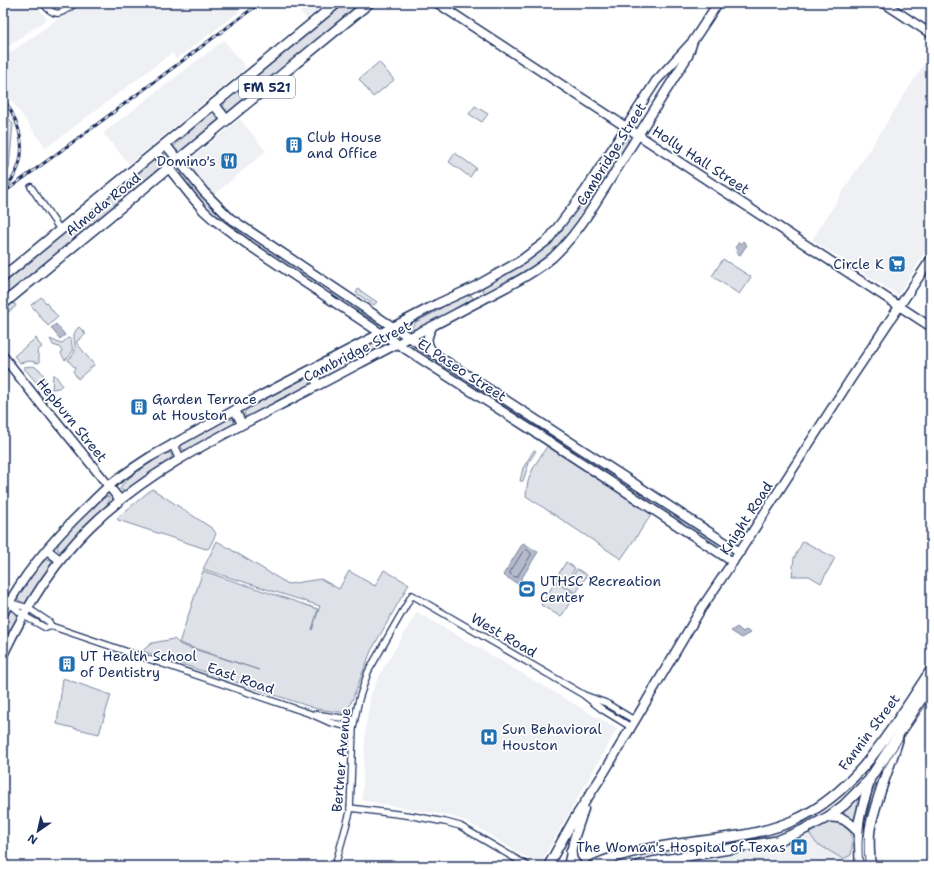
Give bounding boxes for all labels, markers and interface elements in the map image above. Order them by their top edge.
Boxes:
road number: FM 521 [239,76,295,98]
street label: Cambridge Street [572,99,650,209]
street label: Holly Hall Street [649,122,753,198]
place label: Club House and Office [307,128,382,162]
building icon: Club House and Office [284,135,304,155]
restaurant icon: Domino's [219,151,239,171]
place label: Domino's [157,152,216,170]
street label: Almeda Road [62,168,144,240]
supermarket icon: Circle K [887,254,907,274]
place label: Circle K [833,255,884,273]
street label: Cambridge Street [300,316,414,386]
street label: El Paseo Street [414,335,510,405]
street label: Hepburn Street [33,374,111,466]
place label: Garden Terrace at Houston [152,390,257,424]
building icon: Garden Terrace at Houston [129,397,149,417]
street label: Knight Road [716,478,776,558]
place label: UTHSC Recreation Center [540,572,661,606]
sports icon: UTHSC Recreation Center [517,579,537,599]
street label: West Road [468,609,540,661]
place label: UT Health School of Dentistry [80,647,197,681]
building icon: UT Health School of Dentistry [57,654,77,674]
street label: East Road [205,658,277,698]
street label: Fannin Street [834,690,904,774]
street label: Bertner Avenue [327,707,355,813]
place label: Sun Behavioral Houston [502,720,602,754]
hospital icon: Sun Behavioral Houston [479,727,499,747]
north arrow [18,811,58,851]
text: N [25,830,40,848]
hospital icon: The Woman's Hospital of Texas [789,837,809,857]
place label: The Woman's Hospital of Texas [576,838,786,856]

